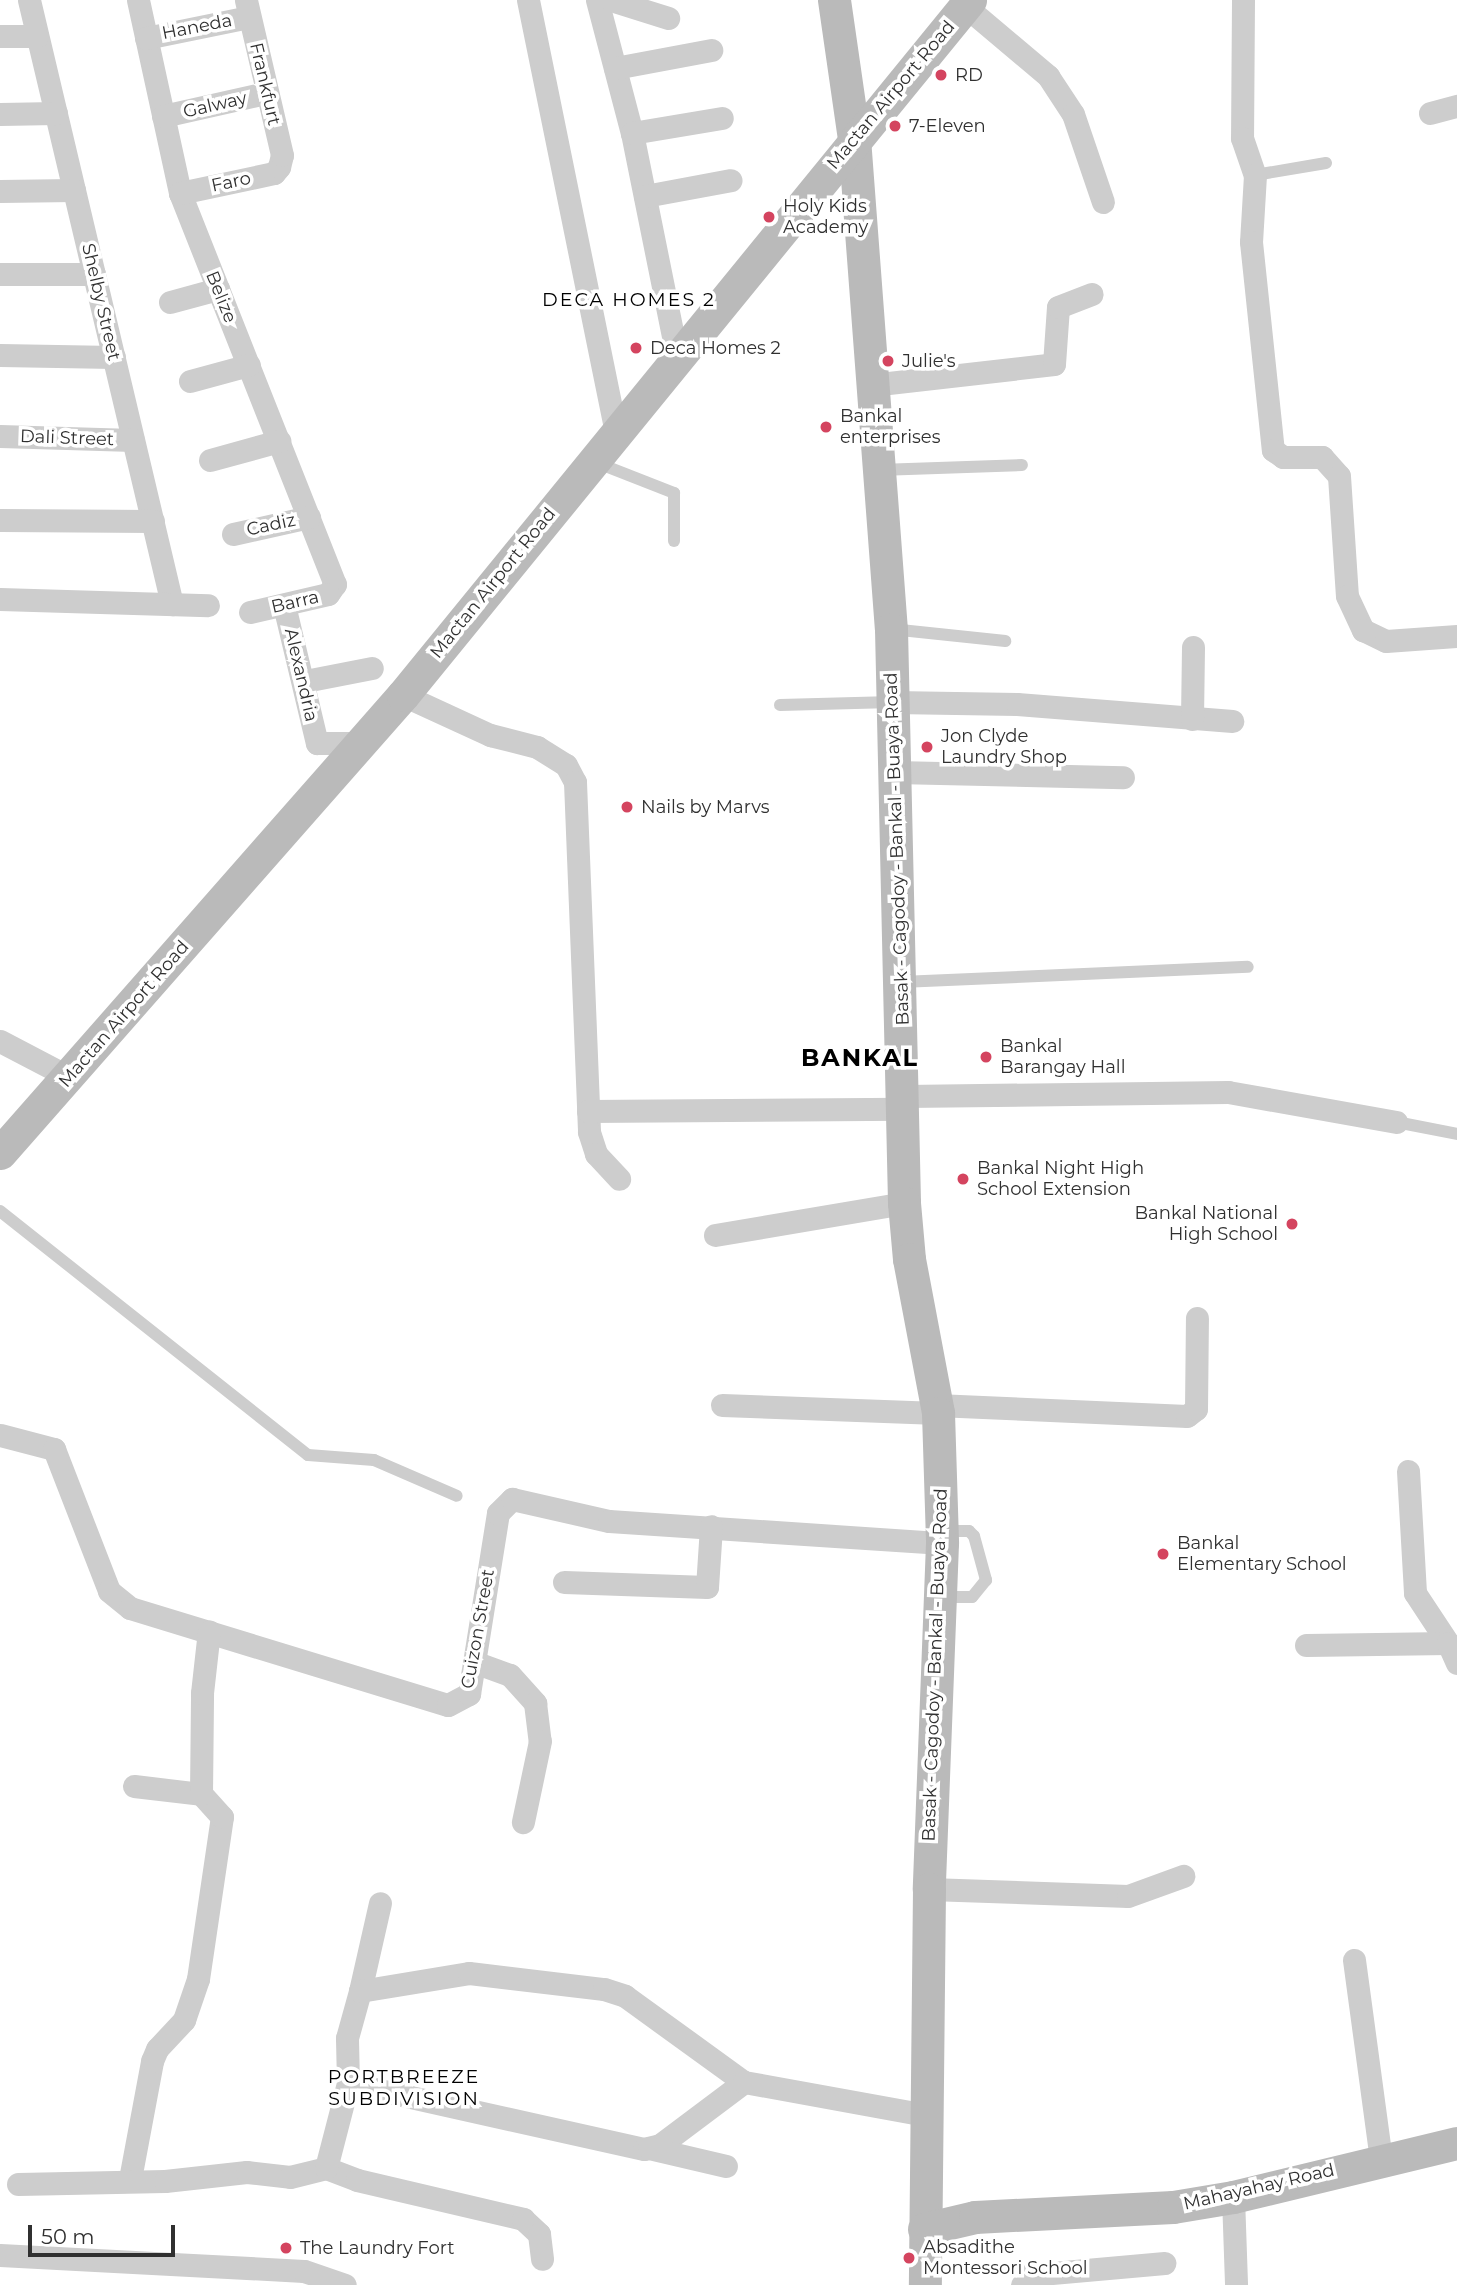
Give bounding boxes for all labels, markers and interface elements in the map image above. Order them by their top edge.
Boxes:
street label: Haneda [160,10,234,44]
street label: Mactan Airport Road [822,16,960,174]
street label: Frankfurt [245,41,285,127]
place label: RD [955,64,983,86]
marker: RD [933,67,949,83]
street label: Galway [181,87,249,123]
place label: 7-Eleven [909,115,986,137]
marker: 7-Eleven [887,118,903,134]
street label: Faro [209,167,253,197]
place label: Holy Kids Academy [783,196,868,238]
marker: Holy Kids Academy [761,209,777,225]
street label: Shelby Street [77,241,125,363]
street label: Belize [201,268,241,326]
district label: DECA HOMES 2 [544,289,714,311]
place label: Deca Homes 2 [650,337,781,359]
marker: Deca Homes 2 [628,340,644,356]
place label: Julie's [902,350,956,372]
marker: Julie's [880,353,896,369]
place label: Bankal enterprises [840,406,941,448]
marker: Bankal enterprises [818,419,834,435]
street label: Dali Street [19,426,115,450]
street label: Mactan Airport Road [426,503,560,663]
street label: Cadiz [245,509,297,541]
street label: Barra [269,586,321,618]
street label: Alexandria [280,626,322,724]
street label: Basak - Cagodoy - Bankal - Buaya Road [880,672,914,1026]
place label: Jon Clyde Laundry Shop [941,726,1067,768]
marker: Jon Clyde Laundry Shop [919,739,935,755]
place label: Nails by Marvs [641,796,770,818]
marker: Nails by Marvs [619,799,635,815]
street label: Mactan Airport Road [54,936,194,1092]
place label: Bankal Barangay Hall [1000,1036,1125,1078]
district label: BANKAL [802,1044,918,1072]
marker: Bankal Barangay Hall [978,1049,994,1065]
place label: Bankal Night High School Extension [977,1158,1144,1200]
marker: Bankal Night High School Extension [955,1171,971,1187]
place label: Bankal National High School [1135,1203,1278,1246]
marker: Bankal National High School [1284,1216,1300,1232]
street label: Basak - Cagodoy - Bankal - Buaya Road [918,1488,952,1842]
place label: Bankal Elementary School [1177,1533,1347,1576]
marker: Bankal Elementary School [1155,1546,1171,1562]
street label: Cuizon Street [457,1568,499,1690]
district label: PORTBREEZE SUBDIVISION [329,2066,479,2110]
street label: Mahayahay Road [1181,2159,1337,2215]
scale bar [32,2212,178,2256]
text: 50 m [41,2224,95,2249]
place label: The Laundry Fort [300,2237,455,2259]
place label: Absadithe Montessori School [923,2237,1088,2280]
marker: The Laundry Fort [278,2240,294,2256]
marker: Absadithe Montessori School [901,2250,917,2266]

